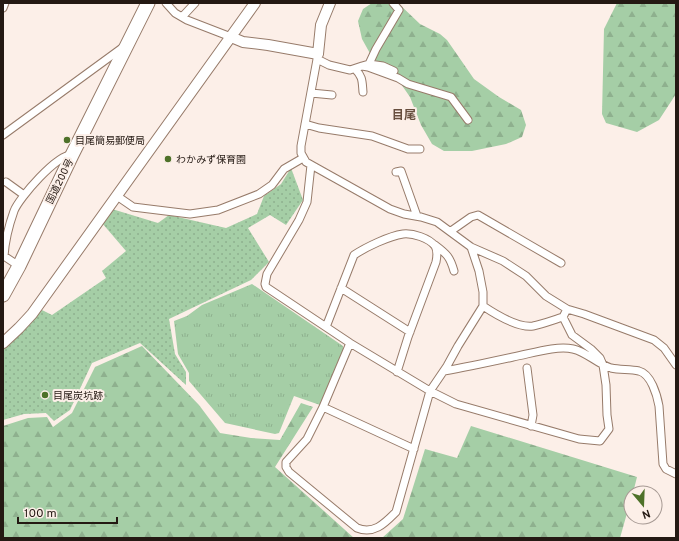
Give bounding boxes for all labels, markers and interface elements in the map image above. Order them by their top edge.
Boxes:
district label: 目尾 [392,108,416,124]
marker: 目尾簡易郵便局 [62,135,72,145]
place label: 目尾簡易郵便局 [75,135,145,148]
marker: わかみず保育園 [163,154,173,164]
place label: わかみず保育園 [176,154,246,167]
street label: 国道200号 [44,157,77,206]
marker: 目尾炭坑跡 [40,390,50,400]
place label: 目尾炭坑跡 [53,390,103,403]
north arrow [623,485,663,525]
scale bar [18,499,117,525]
text: 100 m [24,506,57,522]
text: N [640,506,652,521]

